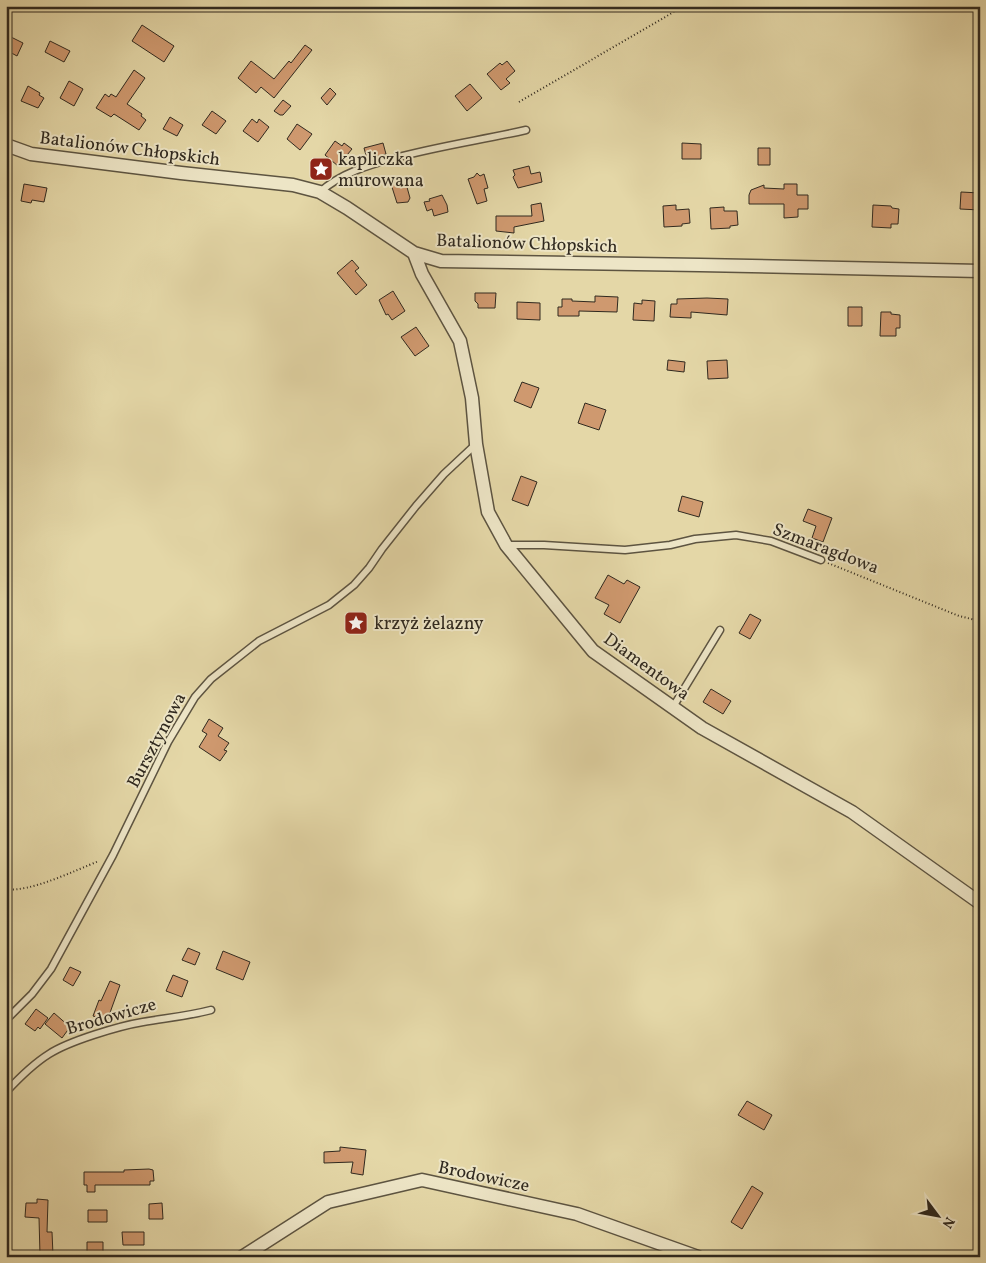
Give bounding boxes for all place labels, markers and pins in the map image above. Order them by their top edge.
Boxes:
place label: kapliczka murowana [338,148,424,194]
place icon: kapliczka murowana [308,156,334,182]
place icon: krzyż żelazny [343,610,369,636]
place label: krzyż żelazny [374,612,484,637]

